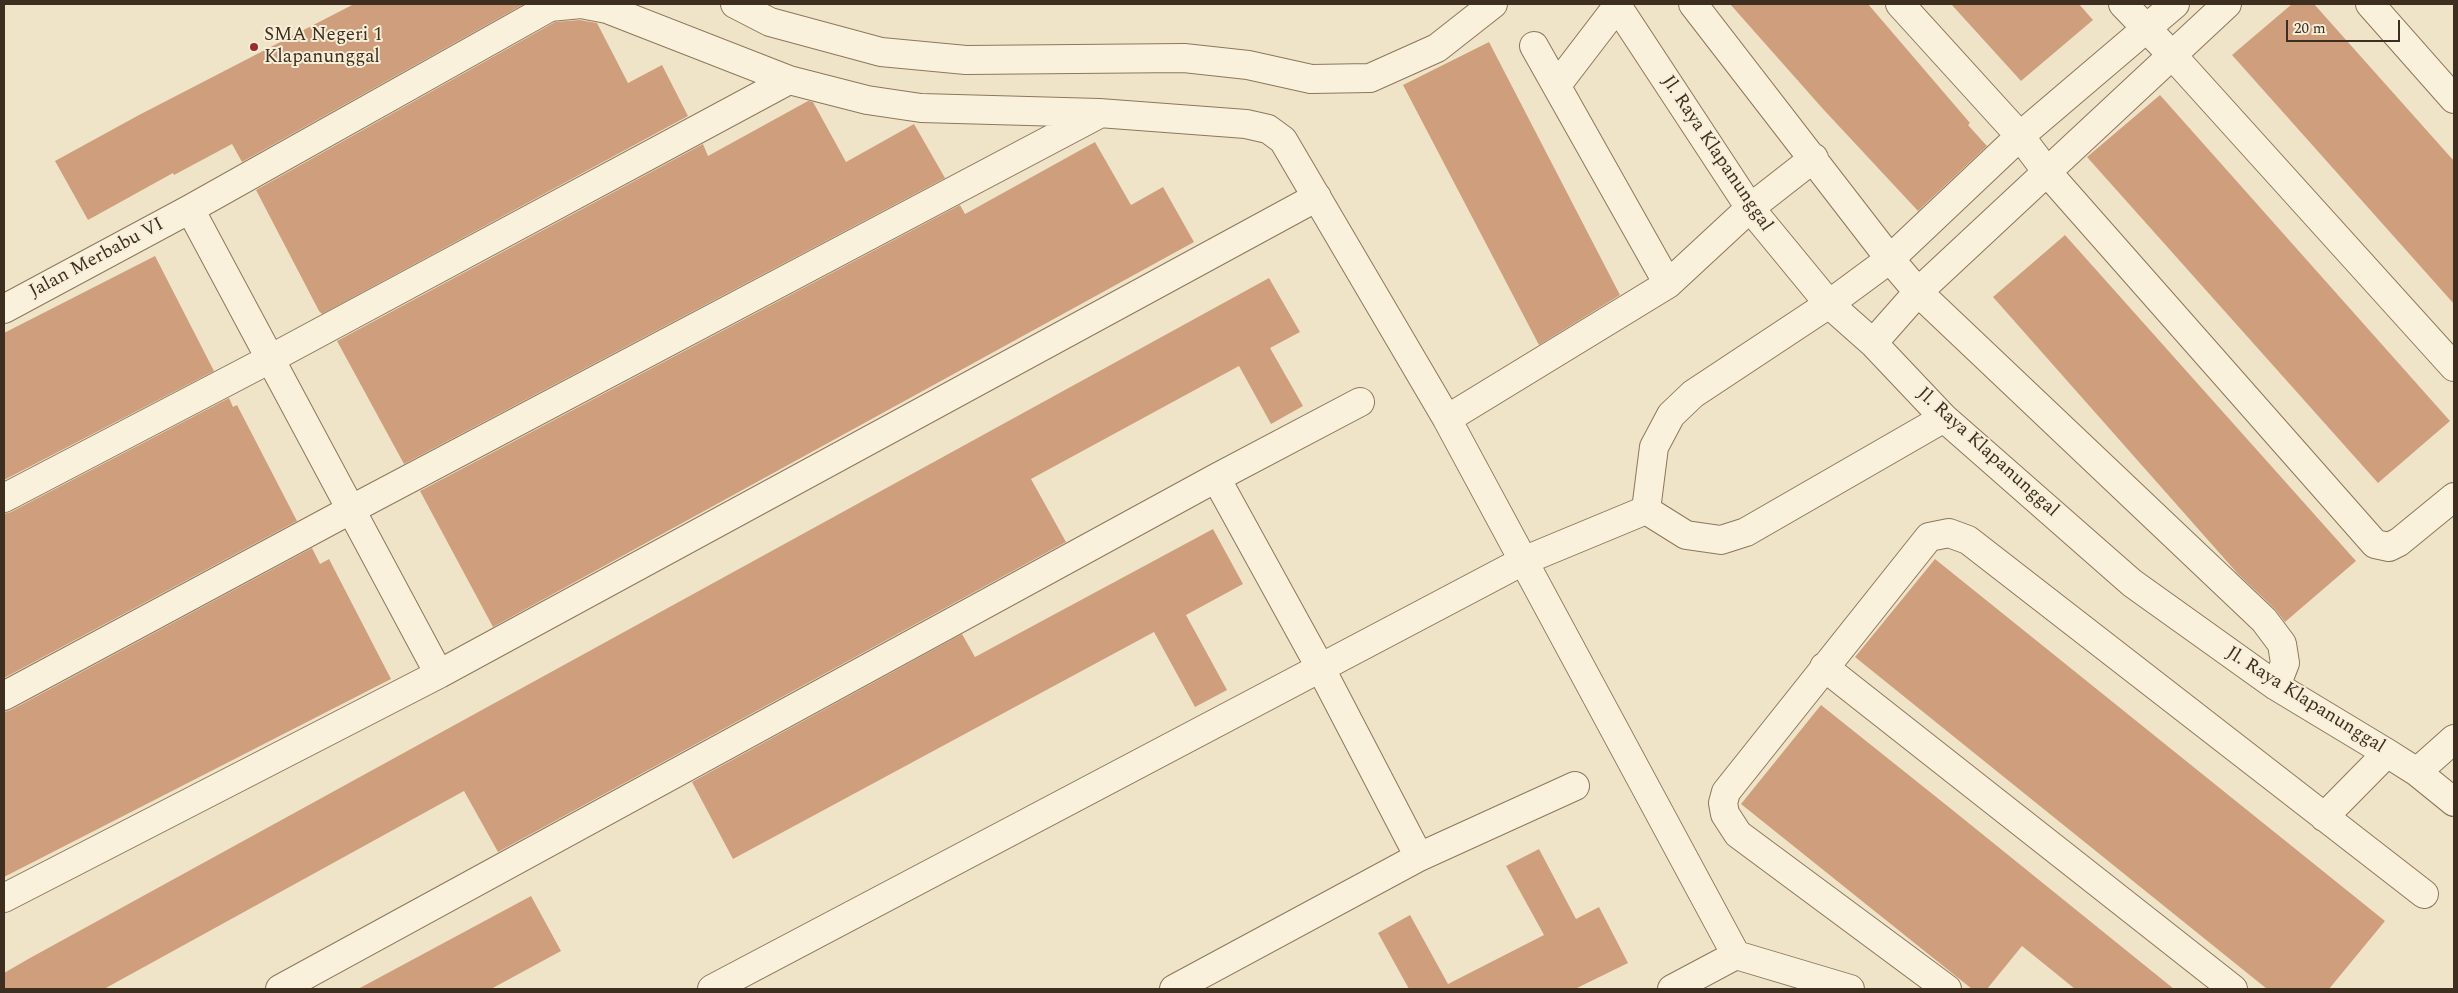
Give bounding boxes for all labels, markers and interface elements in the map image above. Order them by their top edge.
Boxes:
scale bar [2288,10,2402,42]
text: 20 m [2294,17,2326,40]
place label: SMA Negeri 1 Klapanunggal [264,25,383,69]
marker: SMA Negeri 1 Klapanunggal [248,41,260,53]
street label: Jl. Raya Klapanunggal [1655,72,1777,236]
street label: Jalan Merbabu VI [26,214,168,304]
street label: Jl. Raya Klapanunggal [1911,383,2063,523]
street label: Jl. Raya Klapanunggal [2221,643,2389,759]

